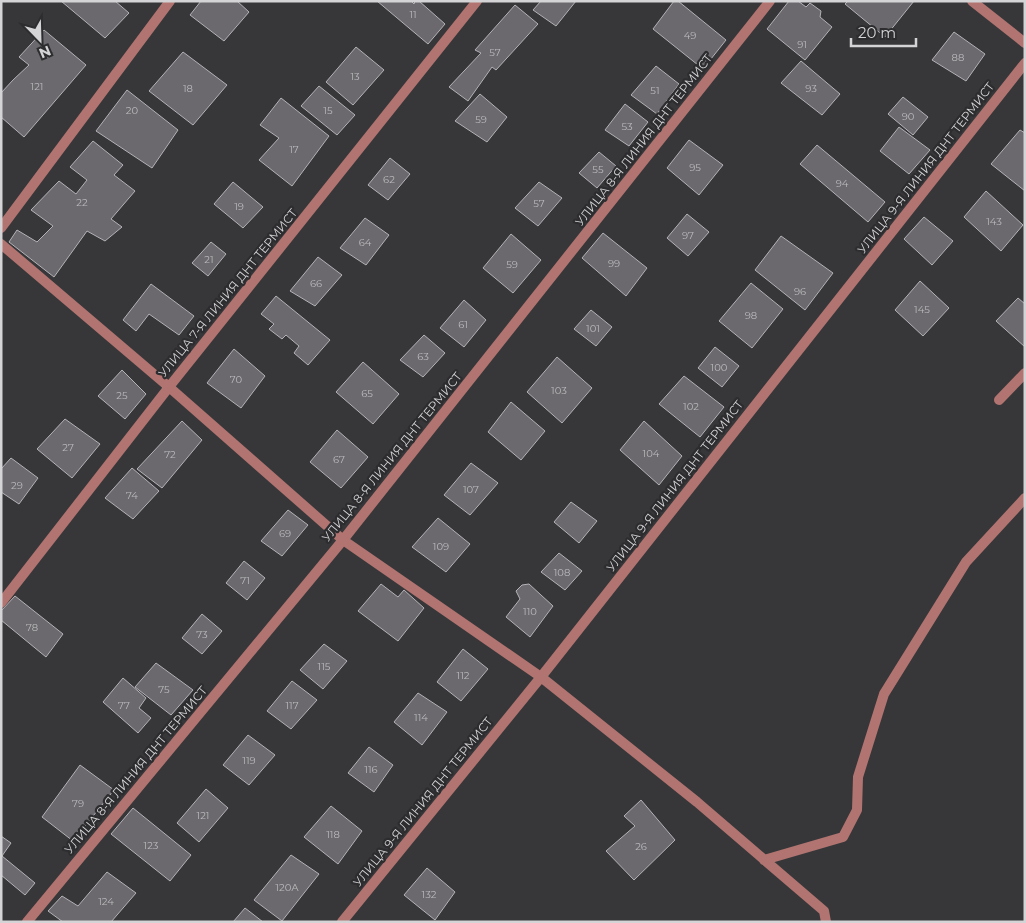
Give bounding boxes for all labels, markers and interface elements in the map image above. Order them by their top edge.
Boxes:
house number: 11 [409,8,417,21]
north arrow [15,15,65,65]
scale bar [851,15,916,47]
text: 20 m [858,23,896,42]
house number: 49 [684,29,696,42]
house number: 91 [797,38,807,51]
text: N [36,41,54,62]
house number: 57 [489,46,501,59]
street label: УЛИЦА 8-Я ЛИНИЯ ДНТ ТЕРМИСТ [572,51,715,229]
house number: 88 [952,51,964,64]
house number: 13 [350,70,360,83]
street label: УЛИЦА 9-Я ЛИНИЯ ДНТ ТЕРМИСТ [854,79,997,256]
house number: 121 [31,80,43,93]
house number: 18 [183,82,193,95]
house number: 93 [805,82,817,95]
house number: 51 [650,84,660,97]
house number: 20 [126,104,139,117]
house number: 15 [323,104,333,117]
house number: 90 [902,110,915,123]
house number: 59 [475,113,487,126]
house number: 53 [621,120,633,133]
house number: 17 [289,143,299,156]
house number: 95 [689,161,701,174]
house number: 55 [592,163,604,176]
house number: 62 [383,173,395,186]
house number: 94 [836,177,849,190]
house number: 22 [76,196,88,209]
house number: 57 [533,197,545,210]
house number: 19 [234,200,244,213]
street label: УЛИЦА 7-Я ЛИНИЯ ДНТ ТЕРМИСТ [155,205,300,380]
house number: 143 [986,215,1002,228]
house number: 97 [682,229,694,242]
house number: 64 [359,236,372,249]
house number: 21 [204,253,214,266]
house number: 99 [608,257,620,270]
house number: 59 [506,258,518,271]
house number: 66 [310,277,322,290]
house number: 96 [794,285,806,298]
house number: 145 [914,303,930,316]
house number: 98 [745,309,757,322]
house number: 61 [458,318,468,331]
house number: 101 [586,322,600,335]
house number: 63 [417,350,429,363]
house number: 100 [711,361,728,374]
street label: УЛИЦА 8-Я ЛИНИЯ ДНТ ТЕРМИСТ [319,369,465,544]
house number: 70 [230,373,243,386]
house number: 103 [551,384,567,397]
house number: 65 [361,387,373,400]
house number: 25 [116,389,128,402]
street label: УЛИЦА 9-Я ЛИНИЯ ДНТ ТЕРМИСТ [603,397,746,574]
house number: 102 [683,400,699,413]
house number: 27 [62,441,74,454]
house number: 104 [643,447,660,460]
house number: 72 [164,448,176,461]
house number: 67 [333,453,345,466]
house number: 29 [11,479,23,492]
house number: 107 [463,483,479,496]
house number: 74 [126,489,138,502]
house number: 69 [279,527,291,540]
house number: 109 [433,540,449,553]
house number: 108 [554,566,570,579]
house number: 71 [240,574,250,587]
house number: 110 [523,605,537,618]
house number: 78 [26,621,38,634]
house number: 73 [196,628,208,641]
house number: 115 [318,660,331,673]
house number: 112 [457,669,470,682]
street label: УЛИЦА 8-Я ЛИНИЯ ДНТ ТЕРМИСТ [61,683,210,856]
house number: 75 [158,683,170,696]
house number: 77 [118,699,130,712]
house number: 117 [285,699,299,712]
house number: 114 [414,711,428,724]
street label: УЛИЦА 9-Я ЛИНИЯ ДНТ ТЕРМИСТ [350,714,496,889]
house number: 119 [242,754,256,767]
house number: 116 [364,763,378,776]
house number: 79 [72,797,84,810]
house number: 121 [197,809,209,822]
house number: 118 [326,828,340,841]
house number: 123 [144,839,159,852]
house number: 26 [635,840,647,853]
house number: 120А [275,881,299,894]
house number: 132 [422,888,437,901]
house number: 124 [98,895,114,908]

